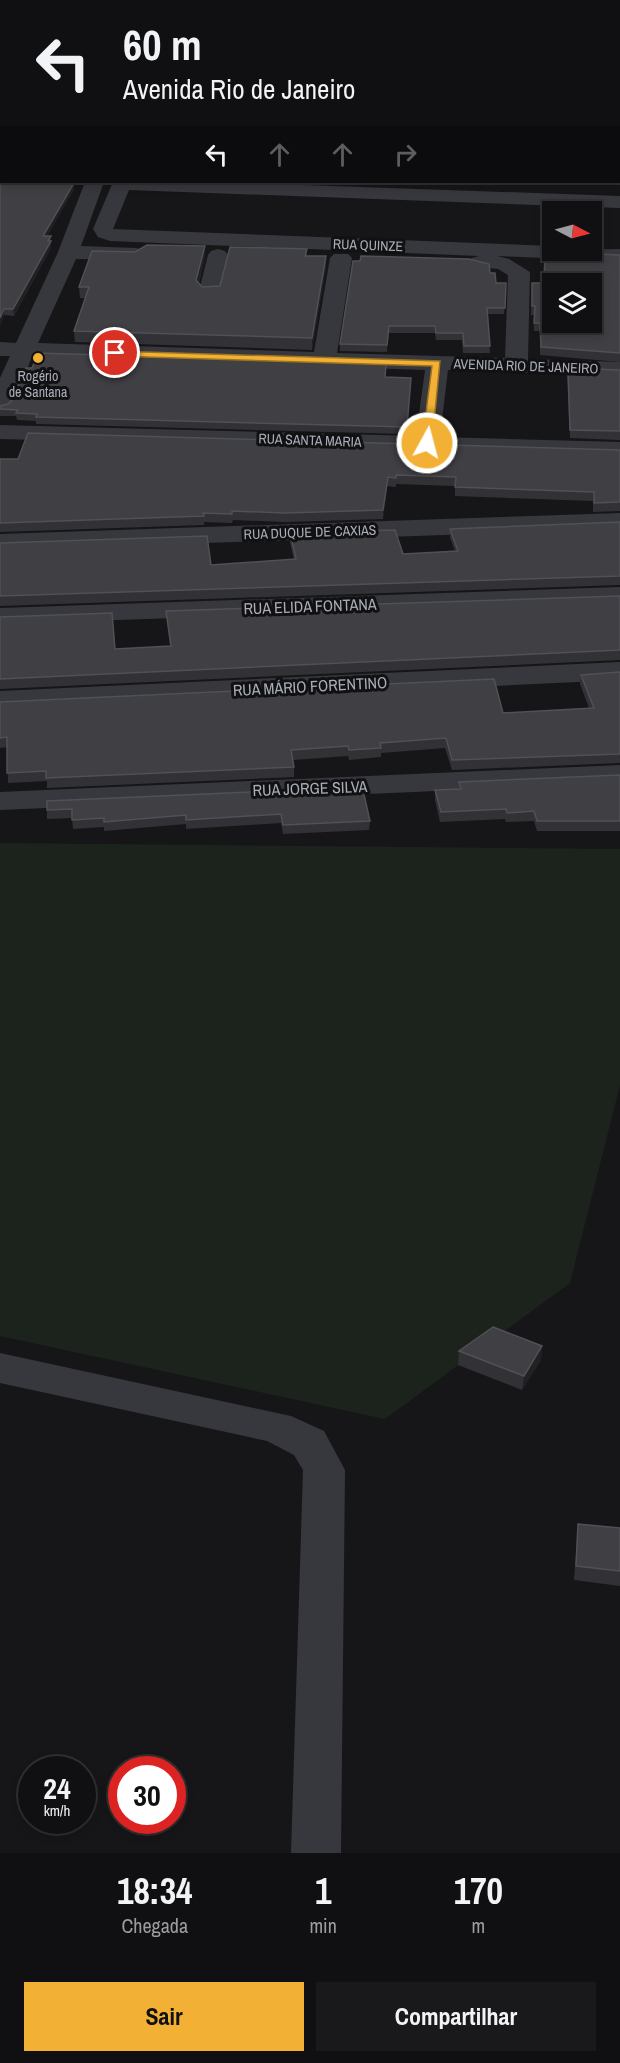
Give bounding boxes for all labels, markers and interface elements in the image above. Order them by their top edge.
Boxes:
text: 60 m [123,17,202,73]
icon: left [24,24,102,102]
text: Avenida Rio de Janeiro [123,71,355,107]
icon: left [200,138,233,171]
icon: ahead [263,138,296,171]
icon: ahead [326,138,359,171]
icon: right [389,138,422,171]
north arrow [542,201,602,261]
map controls [542,201,602,333]
street label: RUA QUINZE [333,235,403,255]
button: layers [542,273,602,333]
pin [89,327,140,378]
icon: arrive [98,336,131,369]
marker: Rogério de Santana [31,351,45,365]
street label: AVENIDA RIO DE JANEIRO [452,354,599,378]
place label: Rogério de Santana [9,367,68,401]
position arrow [395,411,459,475]
street label: RUA SANTA MARIA [258,429,362,451]
street label: RUA DUQUE DE CAXIAS [243,521,377,543]
street label: RUA ELIDA FONTANA [243,593,377,619]
street label: RUA MÁRIO FORENTINO [232,671,388,701]
street label: RUA JORGE SILVA [252,775,368,801]
speed limit sign: 30 [108,1756,186,1834]
text: 24 [43,1768,71,1808]
text: km/h [44,1800,70,1821]
text: 18:34 [117,1867,192,1915]
text: 1 [315,1867,331,1915]
text: 170 [454,1867,503,1915]
text: Chegada [121,1912,188,1939]
text: min [309,1912,337,1939]
text: m [472,1912,485,1939]
button: Sair [24,1982,304,2051]
button: Compartilhar [316,1982,596,2051]

